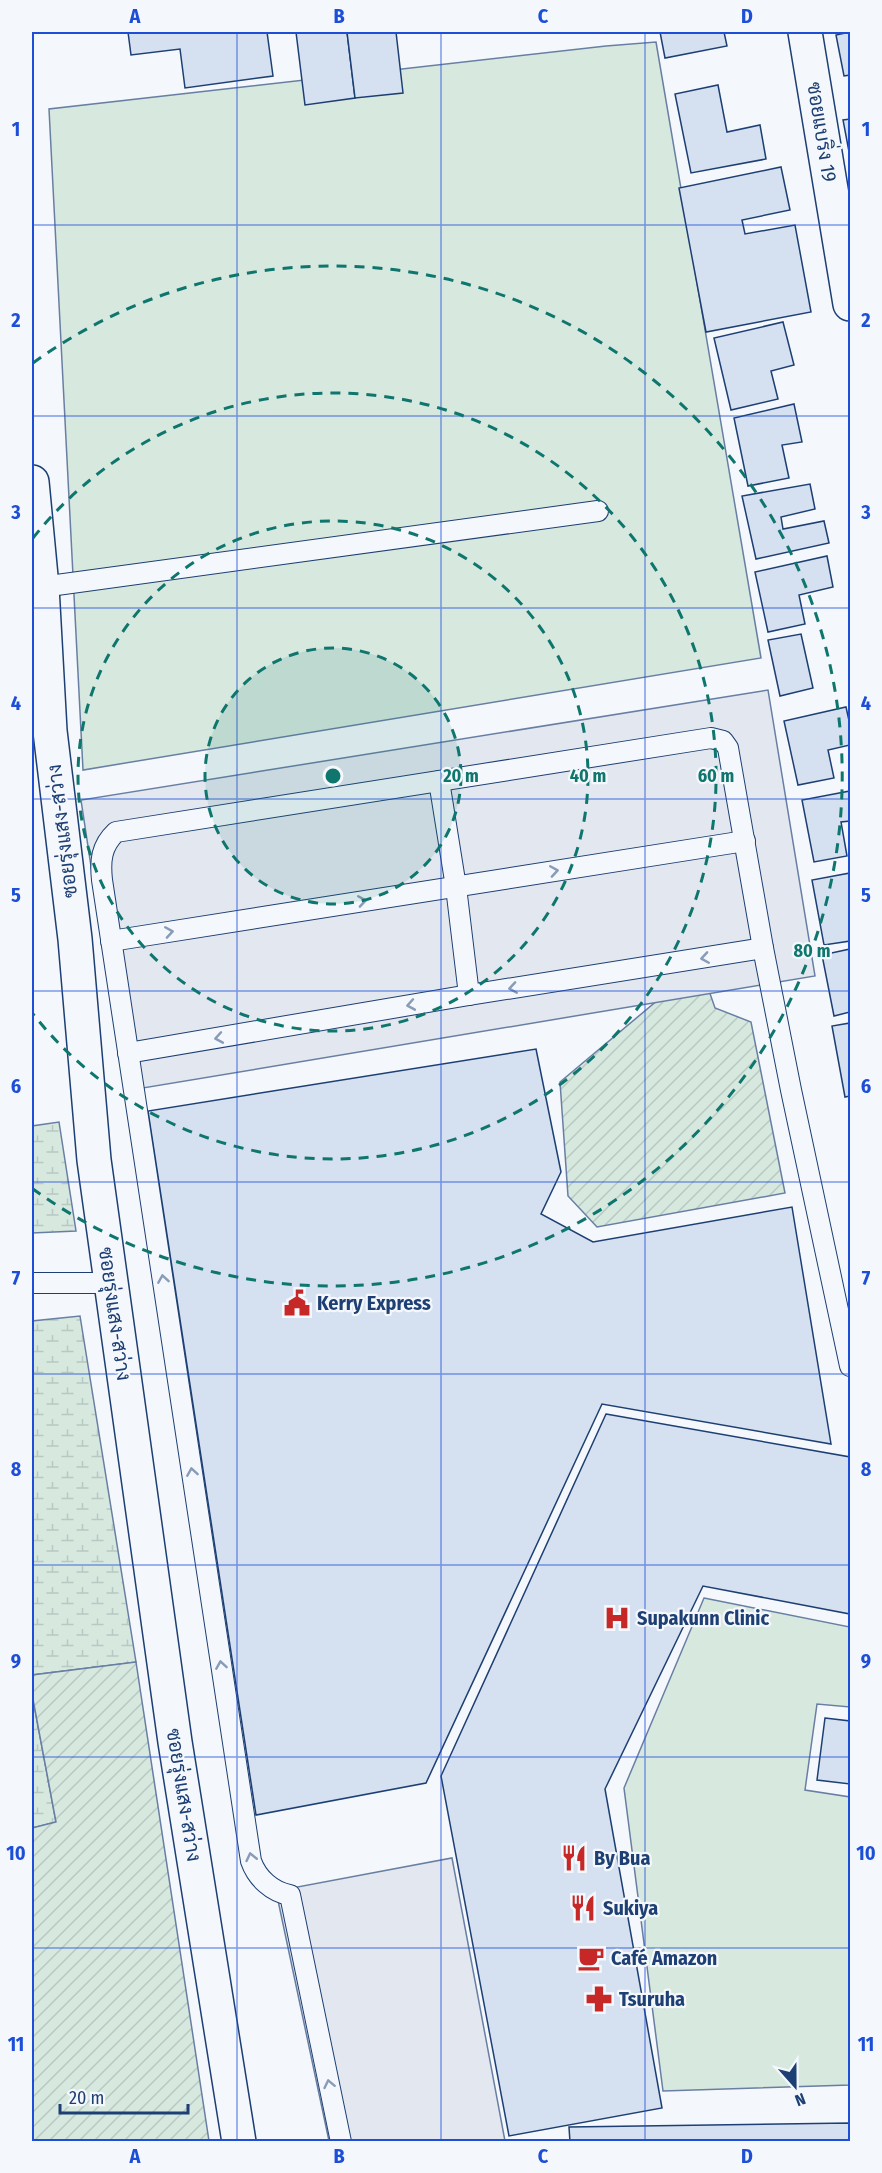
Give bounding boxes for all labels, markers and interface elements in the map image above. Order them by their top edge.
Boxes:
text: A [129,4,142,28]
text: B [333,4,345,28]
text: C [538,4,549,28]
text: D [741,4,753,28]
street label: ซอยแบริ่ง 19 [802,80,846,184]
text: 1 [12,117,20,141]
text: 1 [862,117,870,141]
text: 2 [10,308,21,332]
text: 2 [860,308,871,332]
text: 3 [10,500,21,524]
text: 3 [860,500,871,524]
text: 4 [11,691,21,715]
text: 4 [861,691,871,715]
street label: ซอยรุ่งแสง-สว่าง [42,763,84,899]
text: 20 m [442,765,479,787]
text: 40 m [570,765,606,787]
text: 60 m [698,765,734,787]
centre of rings [323,766,343,786]
one-way arrow [550,866,559,878]
text: 5 [11,883,21,907]
text: 5 [861,883,871,907]
one-way arrow [357,896,366,908]
one-way arrow [164,926,174,938]
text: 80 m [794,940,830,962]
one-way arrow [701,951,710,963]
one-way arrow [508,981,518,994]
one-way arrow [407,998,416,1010]
one-way arrow [214,1031,224,1043]
text: 6 [11,1074,21,1098]
text: 6 [861,1074,871,1098]
street label: ซอยรุ่งแสง-สว่าง [92,1246,136,1383]
text: 7 [12,1266,21,1290]
text: 7 [862,1266,871,1290]
one-way arrow [157,1275,169,1284]
public building icon: Kerry Express [282,1288,312,1318]
place label: Kerry Express [317,1291,431,1315]
text: 8 [11,1457,22,1481]
text: 8 [861,1457,872,1481]
one-way arrow [186,1467,198,1477]
hospital icon: Supakunn Clinic [602,1603,632,1633]
place label: Supakunn Clinic [637,1606,769,1630]
text: 9 [11,1649,21,1673]
text: 9 [861,1649,871,1673]
one-way arrow [215,1660,228,1670]
street label: ซอยรุ่งแสง-สว่าง [160,1727,206,1864]
text: 10 [6,1841,26,1865]
text: 10 [856,1841,876,1865]
restaurant icon: By Bua [559,1843,589,1873]
place label: By Bua [594,1846,650,1870]
one-way arrow [245,1853,258,1863]
restaurant icon: Sukiya [568,1893,598,1923]
place label: Sukiya [603,1896,658,1920]
cafe icon: Café Amazon [576,1943,606,1973]
place label: Café Amazon [611,1946,717,1970]
pharmacy icon: Tsuruha [584,1984,614,2014]
place label: Tsuruha [619,1987,685,2011]
text: 11 [8,2032,24,2056]
text: 11 [858,2032,874,2056]
north arrow [765,2056,825,2116]
scale bar [60,2077,188,2115]
one-way arrow [323,2079,336,2089]
text: 20 m [69,2087,104,2109]
text: N [792,2089,808,2110]
text: A [129,2144,142,2168]
text: B [333,2144,345,2168]
text: C [538,2144,549,2168]
text: D [741,2144,753,2168]

